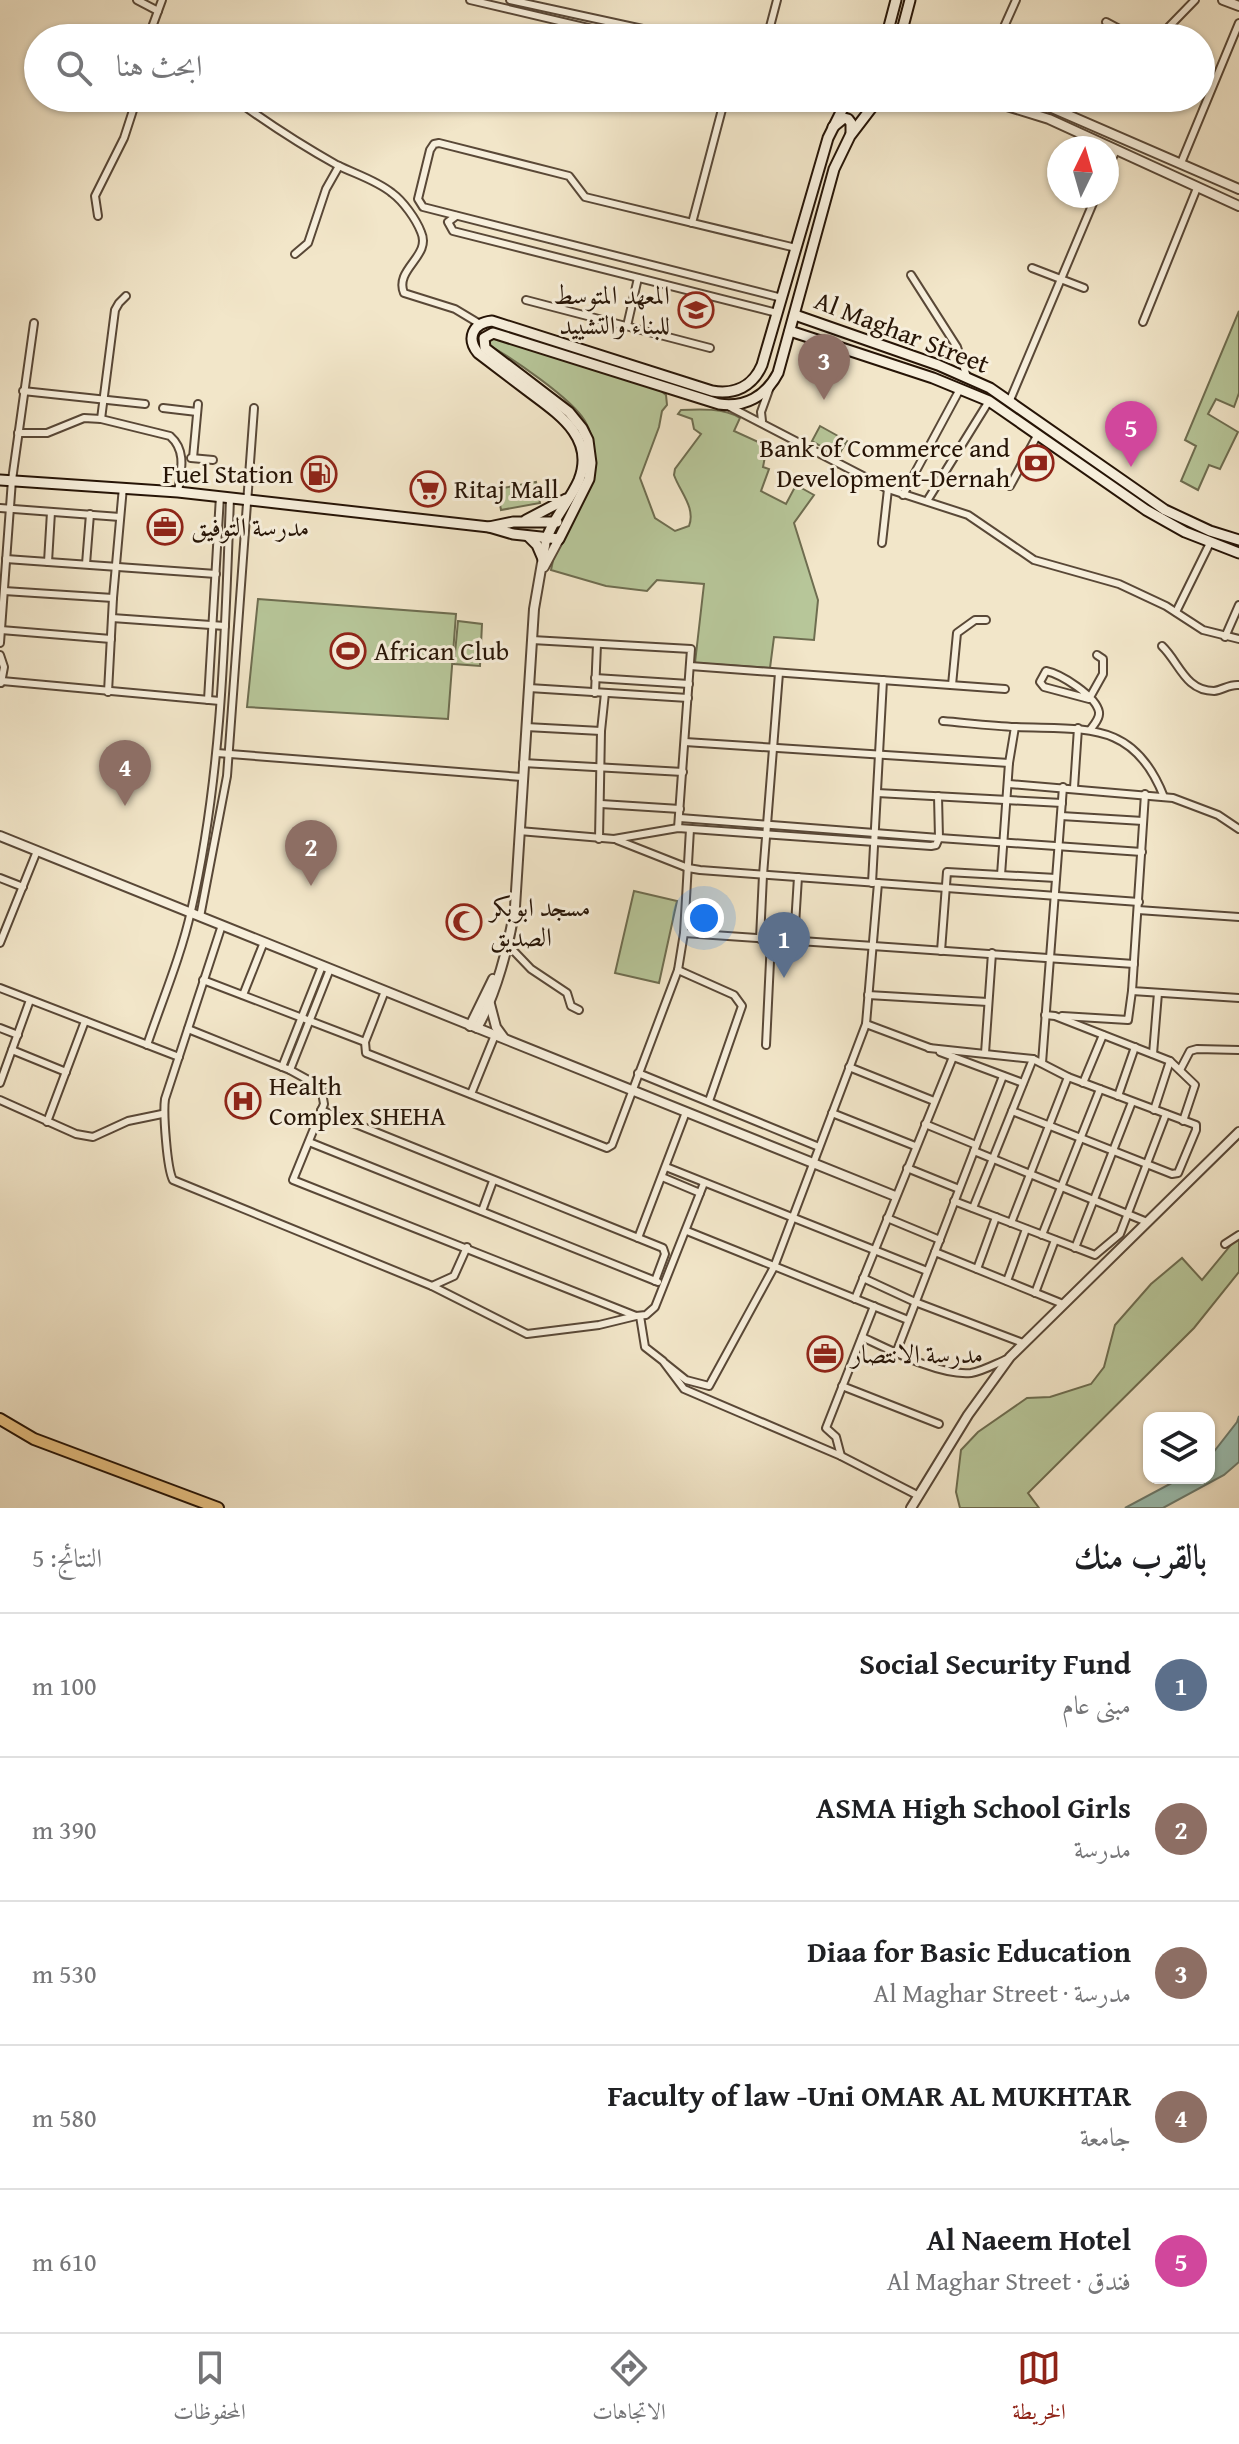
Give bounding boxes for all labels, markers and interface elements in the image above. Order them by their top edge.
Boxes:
search box [24,24,1215,112]
text: ابحث هنا [116,43,203,87]
icon: search [52,46,96,90]
north arrow [1047,136,1119,208]
place label: المعهد المتوسط للبناء والتشييد [553,275,670,344]
street label: Al Maghar Street [809,280,995,383]
school or university icon: المعهد المتوسط للبناء والتشييد [677,291,715,329]
pin: 3 [798,334,850,400]
pin: 5 [1105,401,1157,467]
place label: Bank of Commerce and Development-Dernah [759,428,1010,497]
bank icon: Bank of Commerce and Development-Dernah [1017,444,1055,482]
place label: Fuel Station [163,454,293,493]
fuel station icon: Fuel Station [300,455,338,493]
place label: Ritaj Mall [454,469,559,508]
supermarket icon: Ritaj Mall [409,470,447,508]
place label: مدرسة التوفيق [191,507,309,546]
office icon: مدرسة التوفيق [146,508,184,546]
place label: African Club [374,631,509,670]
sports icon: African Club [329,632,367,670]
pin: 4 [99,740,151,806]
pin: 2 [285,820,337,886]
place label: مسجد ابوبكر الصديق [487,887,591,956]
your location [684,898,724,938]
mosque icon: مسجد ابوبكر الصديق [445,903,483,941]
pin: 1 [758,912,810,978]
place label: Health Complex SHEHA [269,1066,446,1135]
hospital icon: Health Complex SHEHA [224,1082,262,1120]
place label: مدرسة الانتصار [848,1334,983,1373]
office icon: مدرسة الانتصار [806,1335,844,1373]
map controls [1143,1412,1215,1484]
button: layers [1143,1412,1215,1484]
text: بالقرب منك [1074,1531,1207,1580]
text: النتائج: 5 [32,1538,102,1577]
text: Social Security Fund [859,1641,1131,1685]
text: 100 m [32,1666,97,1705]
text: 1 [1174,1666,1188,1705]
text: مبنى عام [1062,1685,1131,1724]
text: ASMA High School Girls [816,1785,1131,1829]
text: 390 m [32,1810,97,1849]
text: 2 [1174,1810,1188,1849]
text: مدرسة [1074,1829,1131,1868]
text: Diaa for Basic Education [807,1929,1131,1973]
text: 530 m [32,1954,97,1993]
text: 3 [1174,1954,1188,1993]
text: مدرسة · Al Maghar Street [873,1973,1131,2012]
text: Faculty of law -Uni OMAR AL MUKHTAR [608,2073,1131,2117]
text: 580 m [32,2098,97,2137]
text: 4 [1174,2098,1188,2137]
text: جامعة [1080,2117,1131,2156]
text: Al Naeem Hotel [927,2217,1131,2261]
text: 610 m [32,2242,97,2281]
text: 5 [1174,2242,1188,2281]
text: فندق · Al Maghar Street [887,2261,1131,2300]
tab: المحفوظات [173,2346,246,2433]
tab: الاتجاهات [592,2346,666,2433]
tab: الخريطة [1012,2346,1066,2433]

